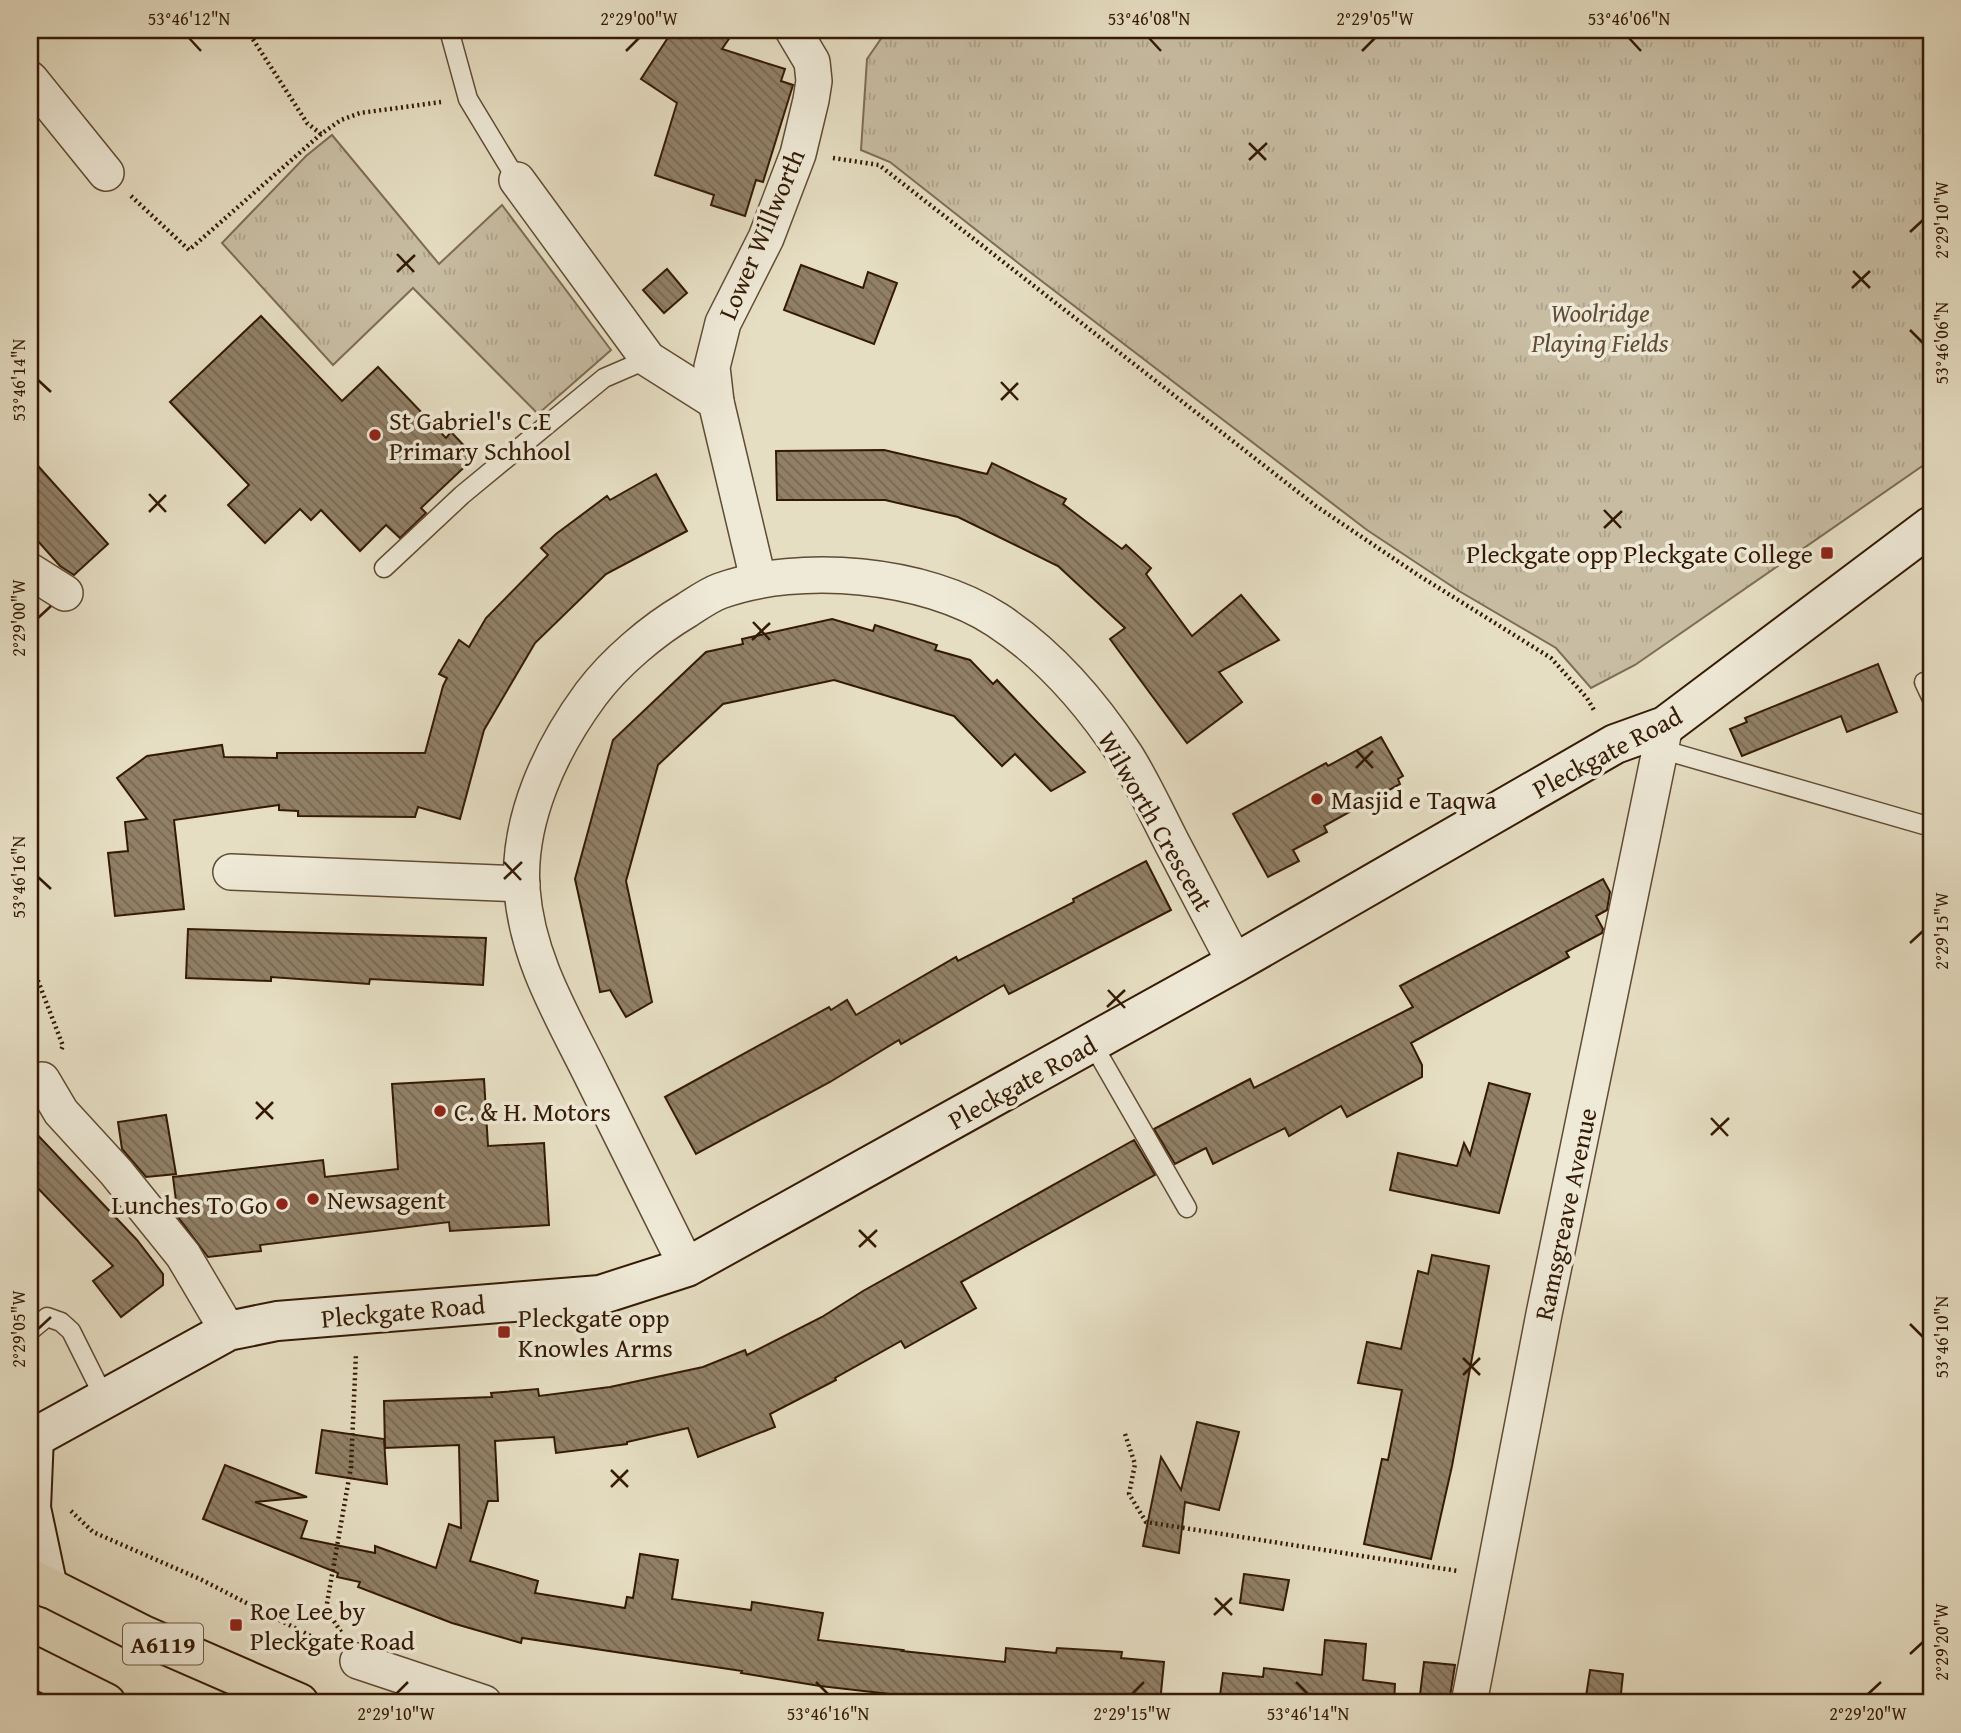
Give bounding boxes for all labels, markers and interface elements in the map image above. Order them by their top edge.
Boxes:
text: 53°46'12"N [148,5,231,32]
text: 2°29'00"W [600,5,679,32]
text: 53°46'08"N [1108,5,1191,32]
text: 2°29'05"W [1336,5,1415,32]
text: 53°46'06"N [1588,5,1671,32]
street label: Lower Willworth [708,142,815,325]
text: 2°29'10"W [1928,180,1955,259]
park label: Woolridge Playing Fields [1531,293,1669,362]
text: 53°46'06"N [1928,301,1955,384]
text: 53°46'14"N [5,338,32,421]
place label: St Gabriel's C.E Primary Schhool [389,401,571,470]
marker: St Gabriel's C.E Primary Schhool [367,427,383,443]
place label: Pleckgate opp Pleckgate College [1466,534,1813,573]
marker: Pleckgate opp Pleckgate College [1819,545,1835,561]
text: 2°29'00"W [5,578,32,657]
street label: Pleckgate Road [1525,696,1689,808]
street label: Wilworth Crescent [1088,723,1224,919]
place label: Masjid e Taqwa [1331,780,1497,819]
marker: Masjid e Taqwa [1309,791,1325,807]
text: 53°46'16"N [5,835,32,918]
text: 2°29'15"W [1928,891,1955,970]
street label: Pleckgate Road [941,1025,1104,1139]
place label: C. & H. Motors [454,1092,611,1131]
marker: C. & H. Motors [432,1103,448,1119]
street label: Ramsgreave Avenue [1523,1104,1607,1324]
place label: Newsagent [327,1180,446,1219]
place label: Lunches To Go [112,1185,268,1224]
marker: Newsagent [305,1191,321,1207]
marker: Lunches To Go [274,1196,290,1212]
street label: Pleckgate Road [319,1284,487,1338]
text: 2°29'05"W [5,1289,32,1368]
text: 53°46'10"N [1928,1295,1955,1378]
place label: Pleckgate opp Knowles Arms [518,1298,673,1367]
marker: Pleckgate opp Knowles Arms [496,1324,512,1340]
place label: Roe Lee by Pleckgate Road [250,1591,415,1660]
text: 2°29'20"W [1928,1602,1955,1681]
marker: Roe Lee by Pleckgate Road [228,1617,244,1633]
road number: A6119 [123,1624,203,1664]
text: 2°29'10"W [357,1700,436,1727]
text: 53°46'16"N [787,1700,870,1727]
text: 2°29'15"W [1093,1700,1172,1727]
text: 53°46'14"N [1267,1700,1350,1727]
text: 2°29'20"W [1829,1700,1908,1727]

